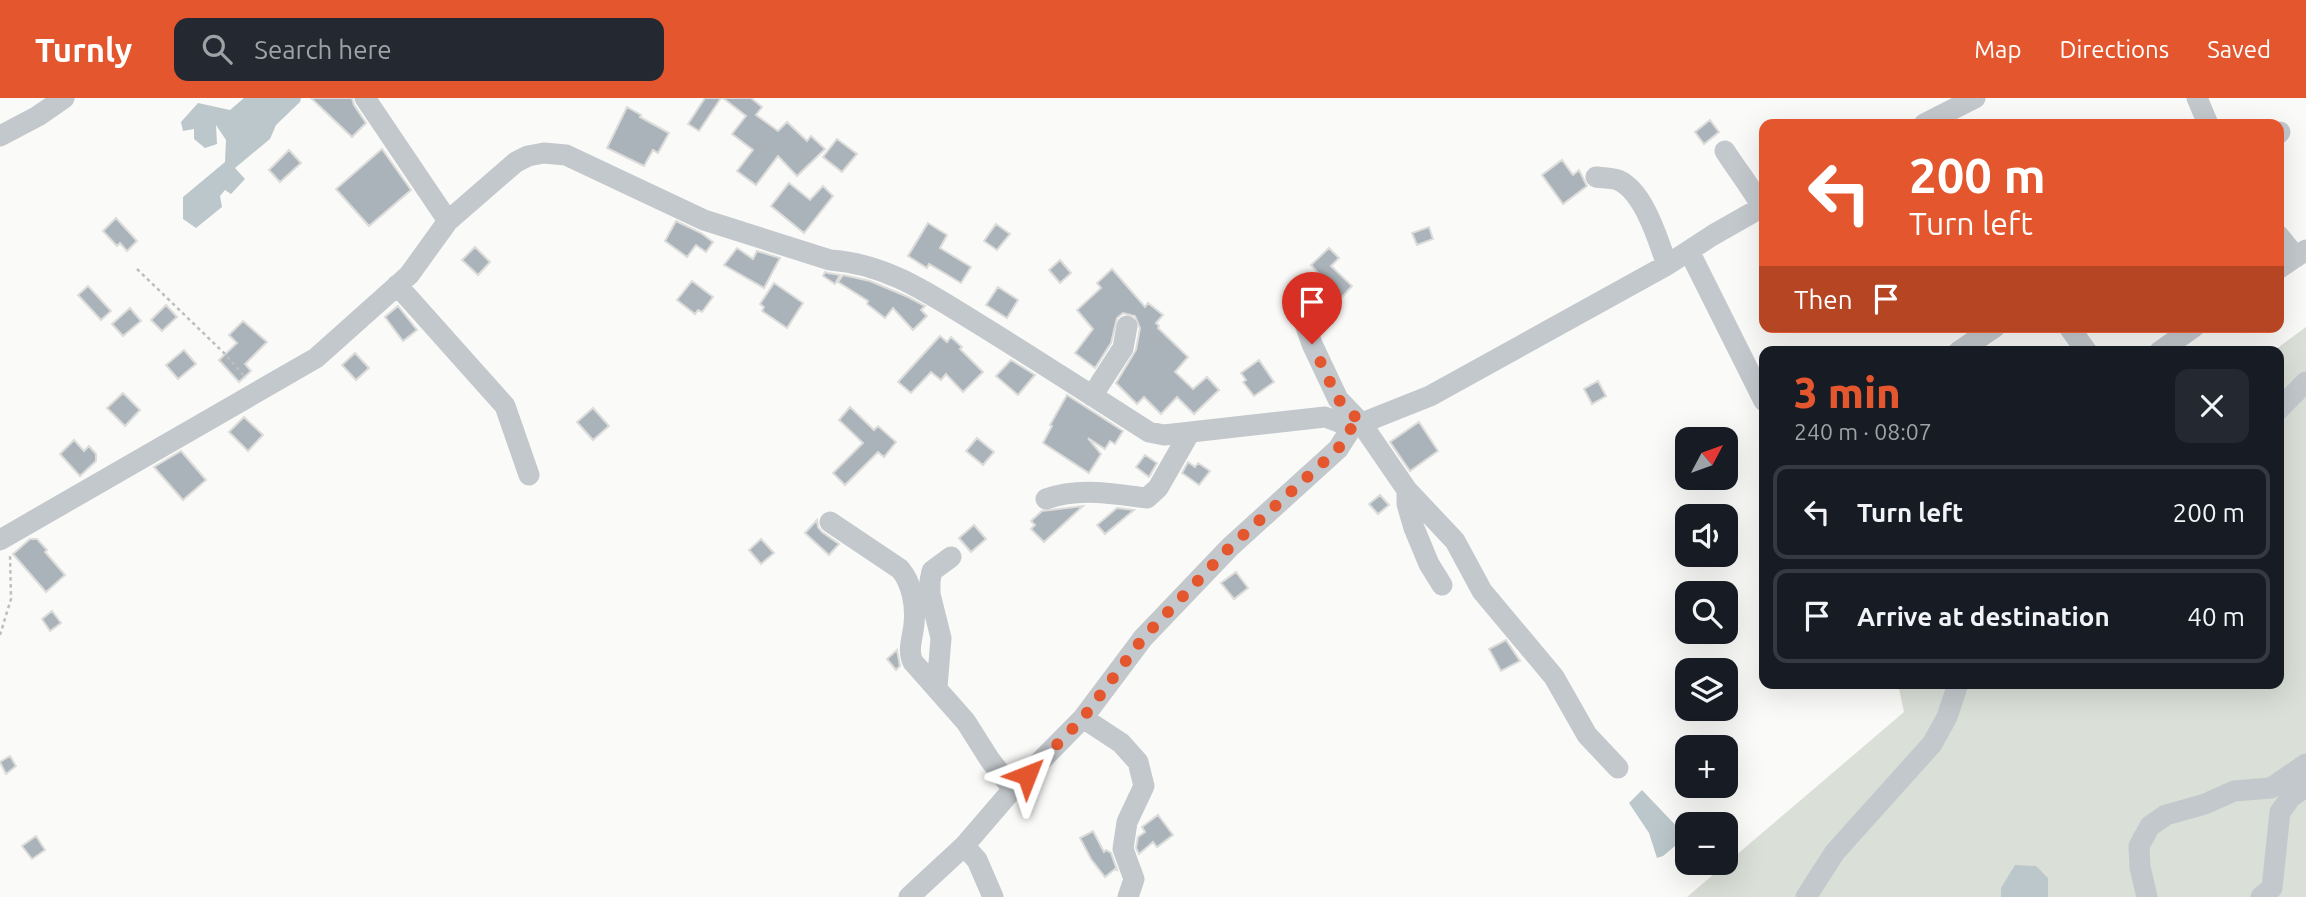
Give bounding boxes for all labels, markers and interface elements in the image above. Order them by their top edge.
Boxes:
search box [174,18,664,81]
icon: search [198,30,236,68]
text: Turnly [35,31,132,68]
text: Search here [254,35,392,64]
text: Map [1974,36,2021,63]
text: Directions [2059,36,2169,63]
text: Saved [2207,36,2271,63]
icon: left [1794,147,1885,238]
text: 200 m [1909,147,2046,202]
text: Turn left [1909,205,2033,241]
pin [1282,272,1342,344]
icon: arrive [1867,280,1905,318]
icon: arrive [1293,283,1331,321]
text: Then [1794,285,1853,314]
text: 3 min [1794,369,1901,416]
button: close [2175,369,2249,443]
text: 240 m · 08:07 [1794,419,1932,444]
north arrow [1675,427,1738,490]
map controls [1675,427,1738,875]
icon: left [1798,493,1836,531]
text: Turn left [1857,498,1963,527]
text: 200 m [2173,498,2245,527]
button: sound [1675,504,1738,567]
button: search [1675,581,1738,644]
icon: arrive [1798,597,1836,635]
text: Arrive at destination [1857,602,2110,631]
text: 40 m [2187,602,2245,631]
button: layers [1675,658,1738,721]
button: + [1675,735,1738,798]
position arrow [990,738,1064,812]
button: − [1675,812,1738,875]

